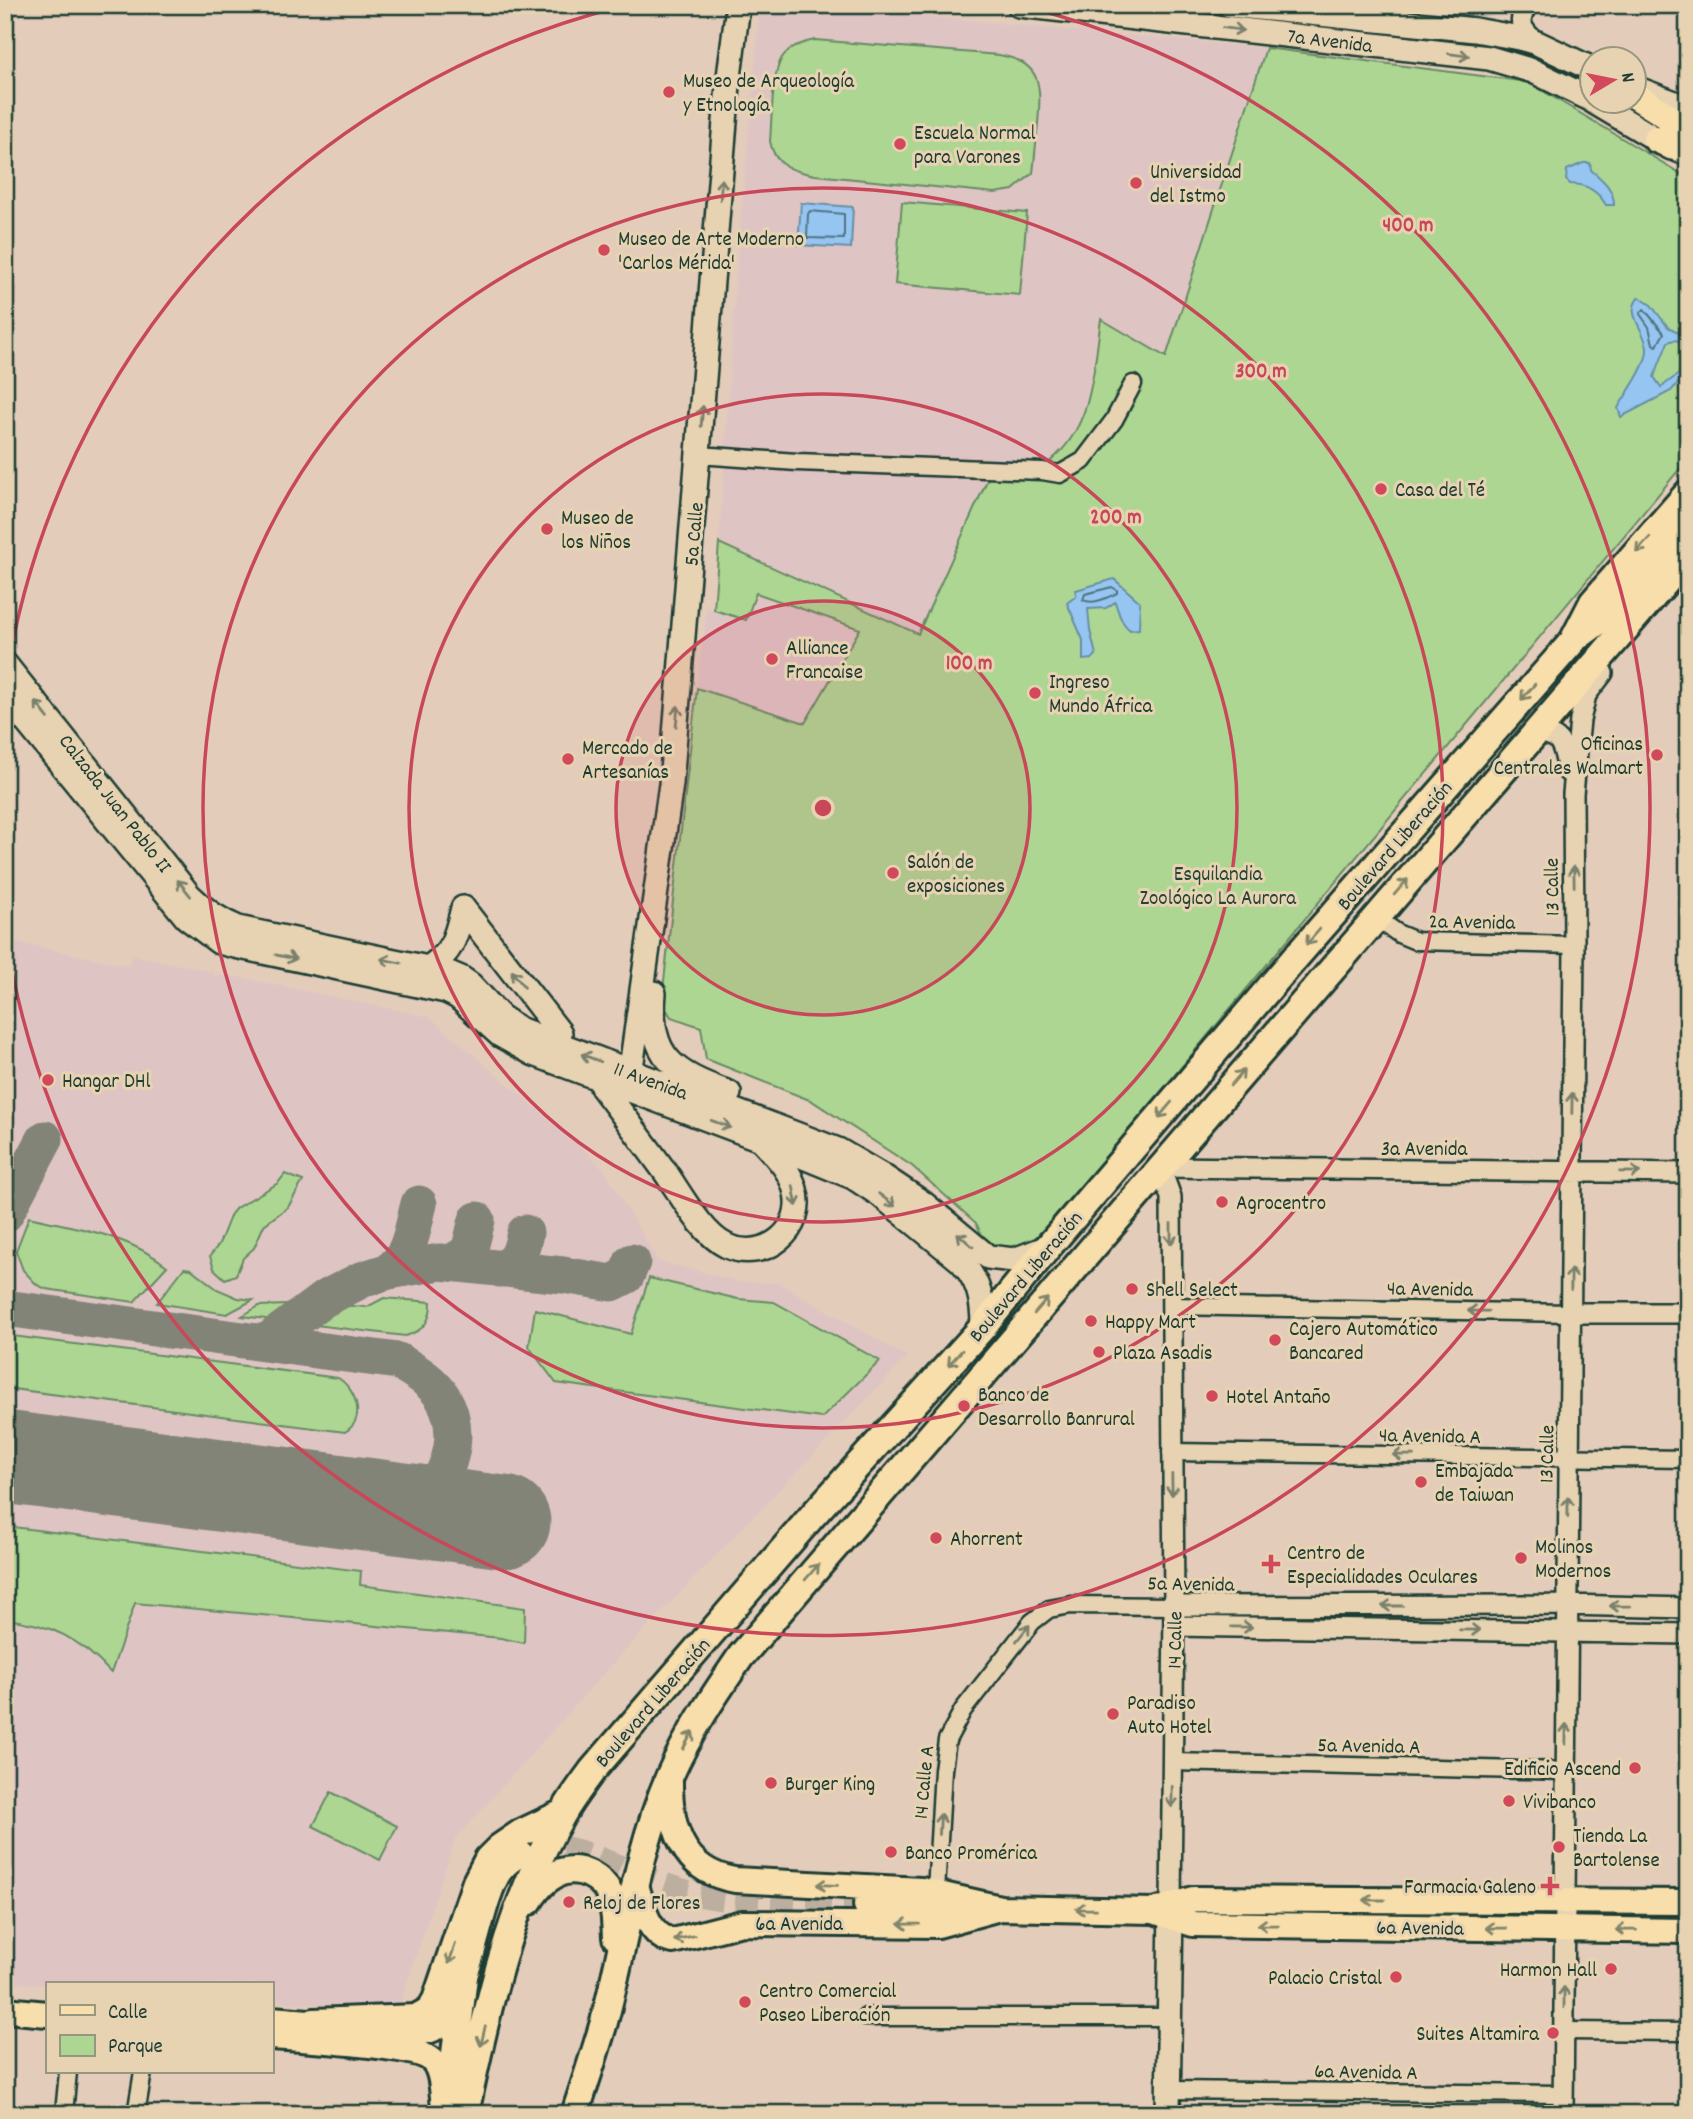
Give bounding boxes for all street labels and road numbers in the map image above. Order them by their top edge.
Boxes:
street label: 7a Avenida [1285,23,1375,63]
street label: 5a Calle [678,501,714,567]
street label: Calzada Juan Pablo II [50,729,178,881]
street label: Boulevard Liberación [1331,775,1461,918]
street label: 13 Calle [1538,858,1570,916]
street label: 2a Avenida [1428,908,1517,940]
street label: 11 Avenida [609,1056,692,1110]
street label: 3a Avenida [1381,1136,1468,1166]
street label: Boulevard Liberación [963,1206,1091,1350]
street label: 4a Avenida [1387,1275,1474,1307]
street label: 4a Avenida A [1379,1422,1481,1454]
street label: 13 Calle [1533,1425,1565,1483]
street label: 5a Avenida [1147,1570,1236,1602]
street label: 14 Calle [1161,1611,1192,1669]
street label: Boulevard Liberación [589,1632,719,1775]
street label: 5a Avenida A [1317,1732,1421,1764]
street label: 14 Calle A [908,1744,944,1820]
street label: 6a Avenida [755,1911,844,1941]
street label: 6a Avenida [1376,1914,1465,1946]
street label: 6a Avenida A [1314,2058,1418,2090]

